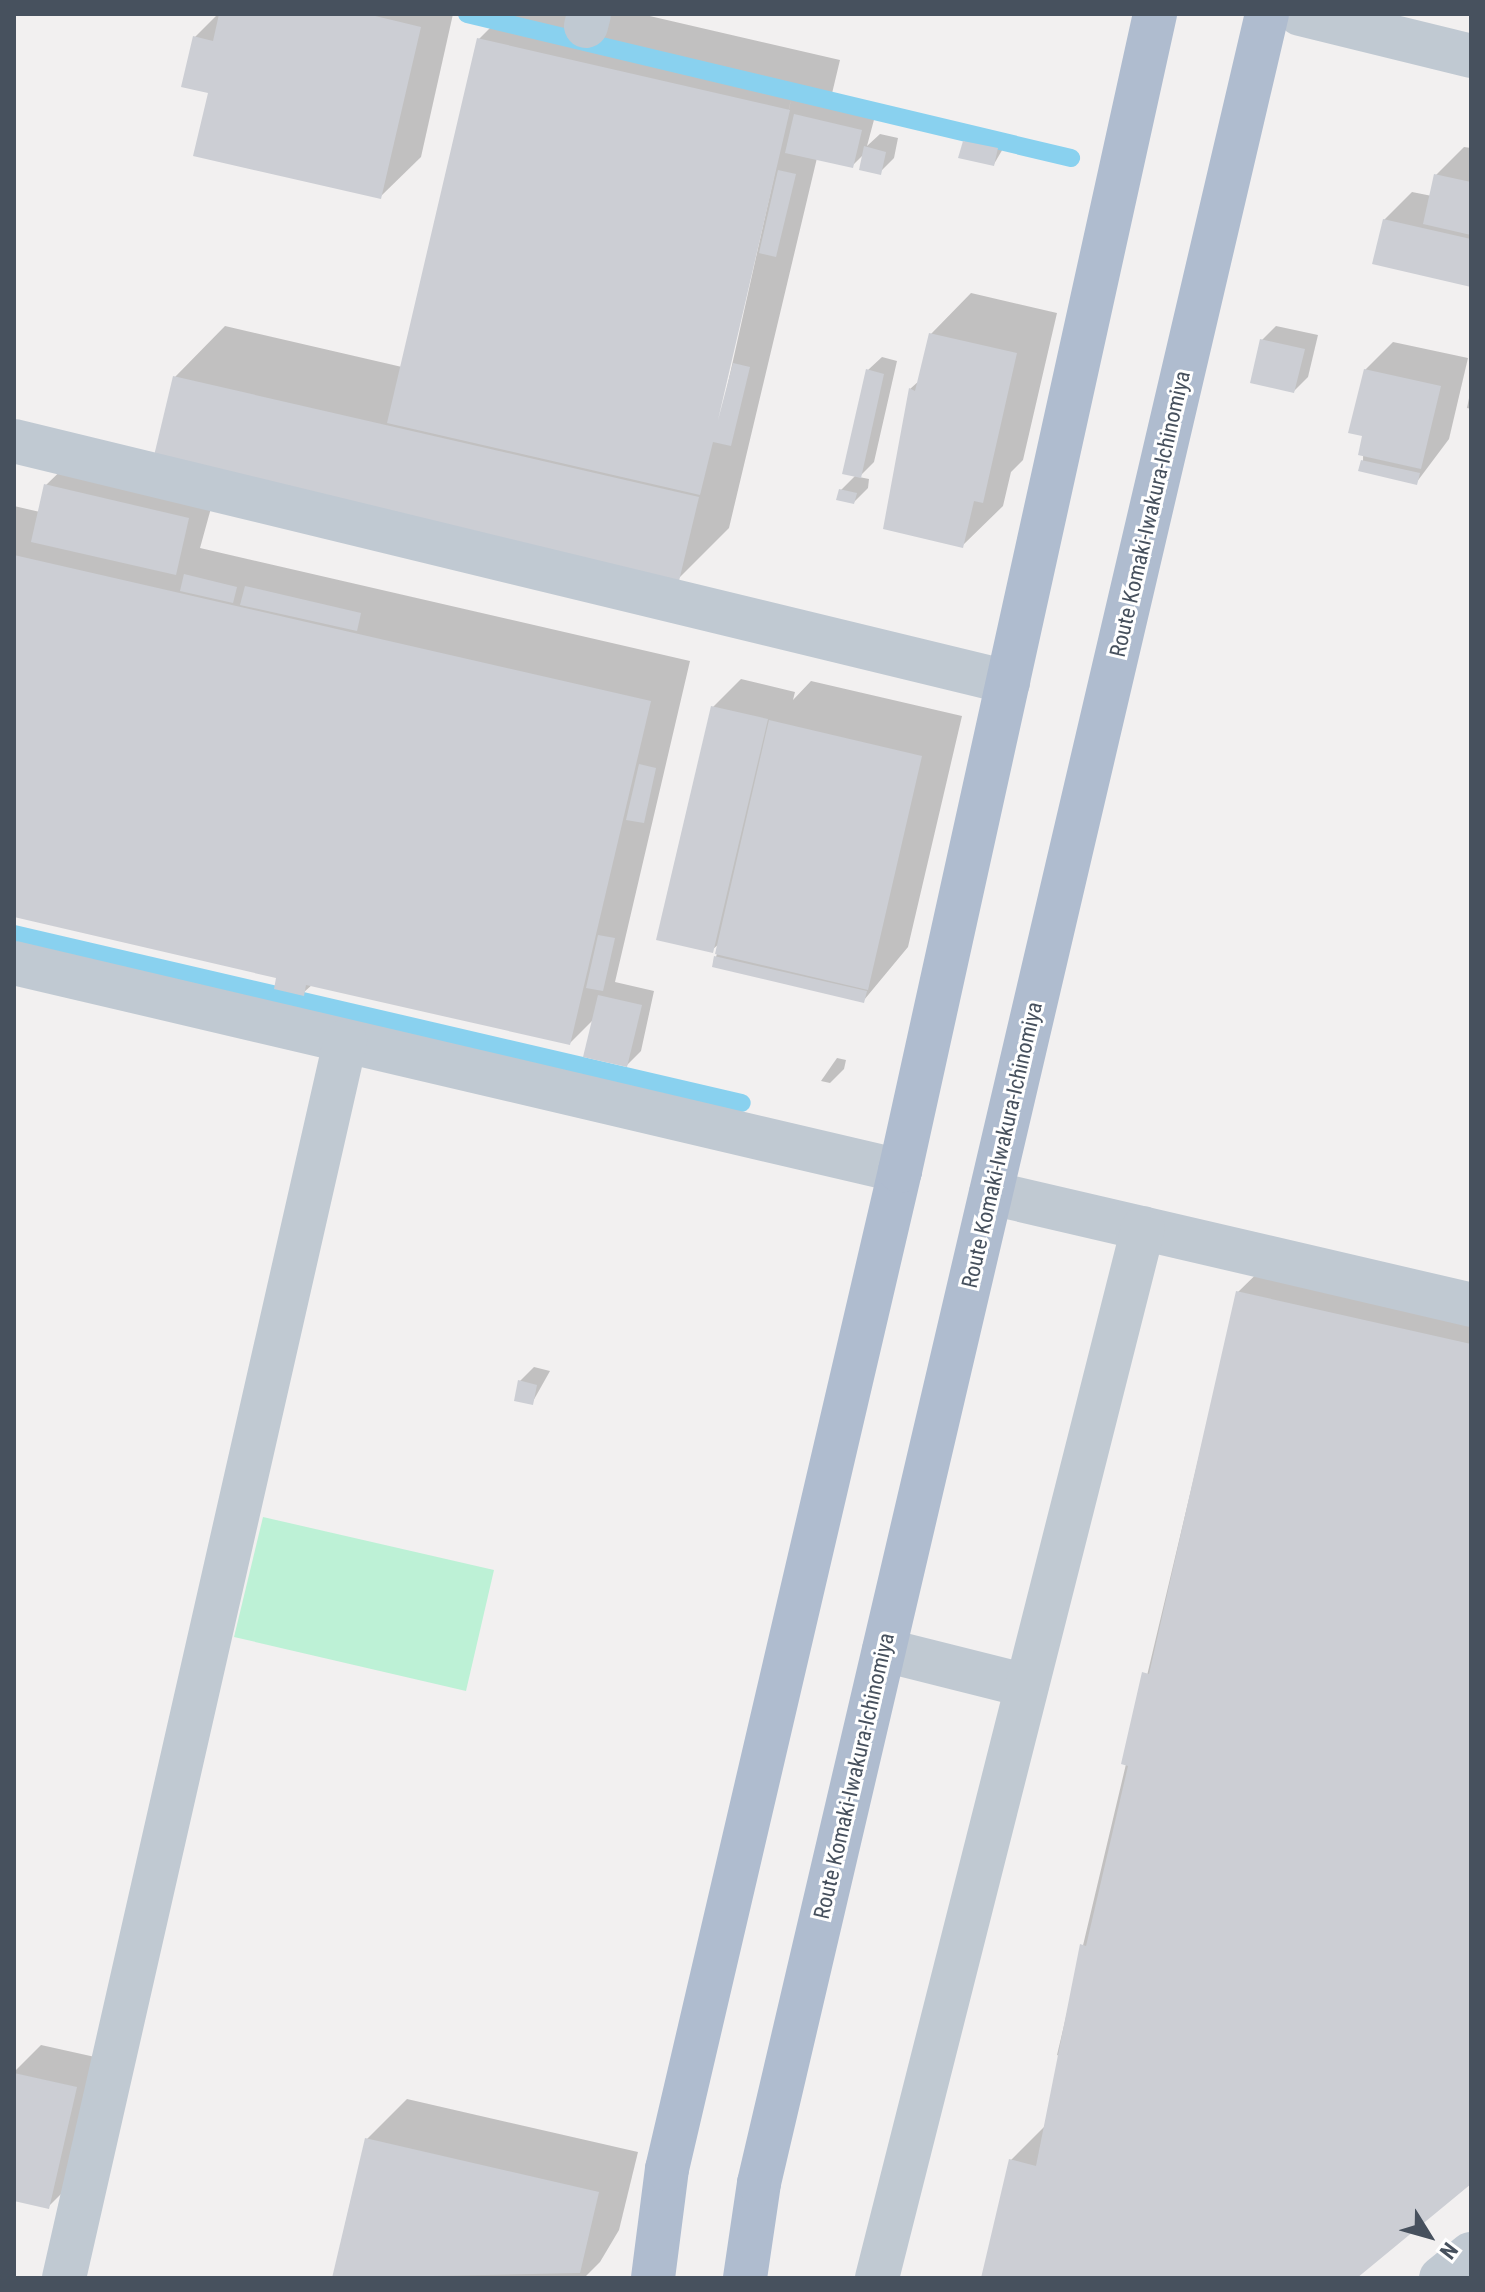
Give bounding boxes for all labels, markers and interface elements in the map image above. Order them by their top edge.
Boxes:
street label: Route Komaki-Iwakura-Ichinomiya [1104,368,1196,660]
street label: Route Komaki-Iwakura-Ichinomiya [956,999,1048,1291]
street label: Route Komaki-Iwakura-Ichinomiya [808,1630,900,1922]
north arrow [1389,2196,1469,2276]
text: N [1435,2238,1463,2264]

